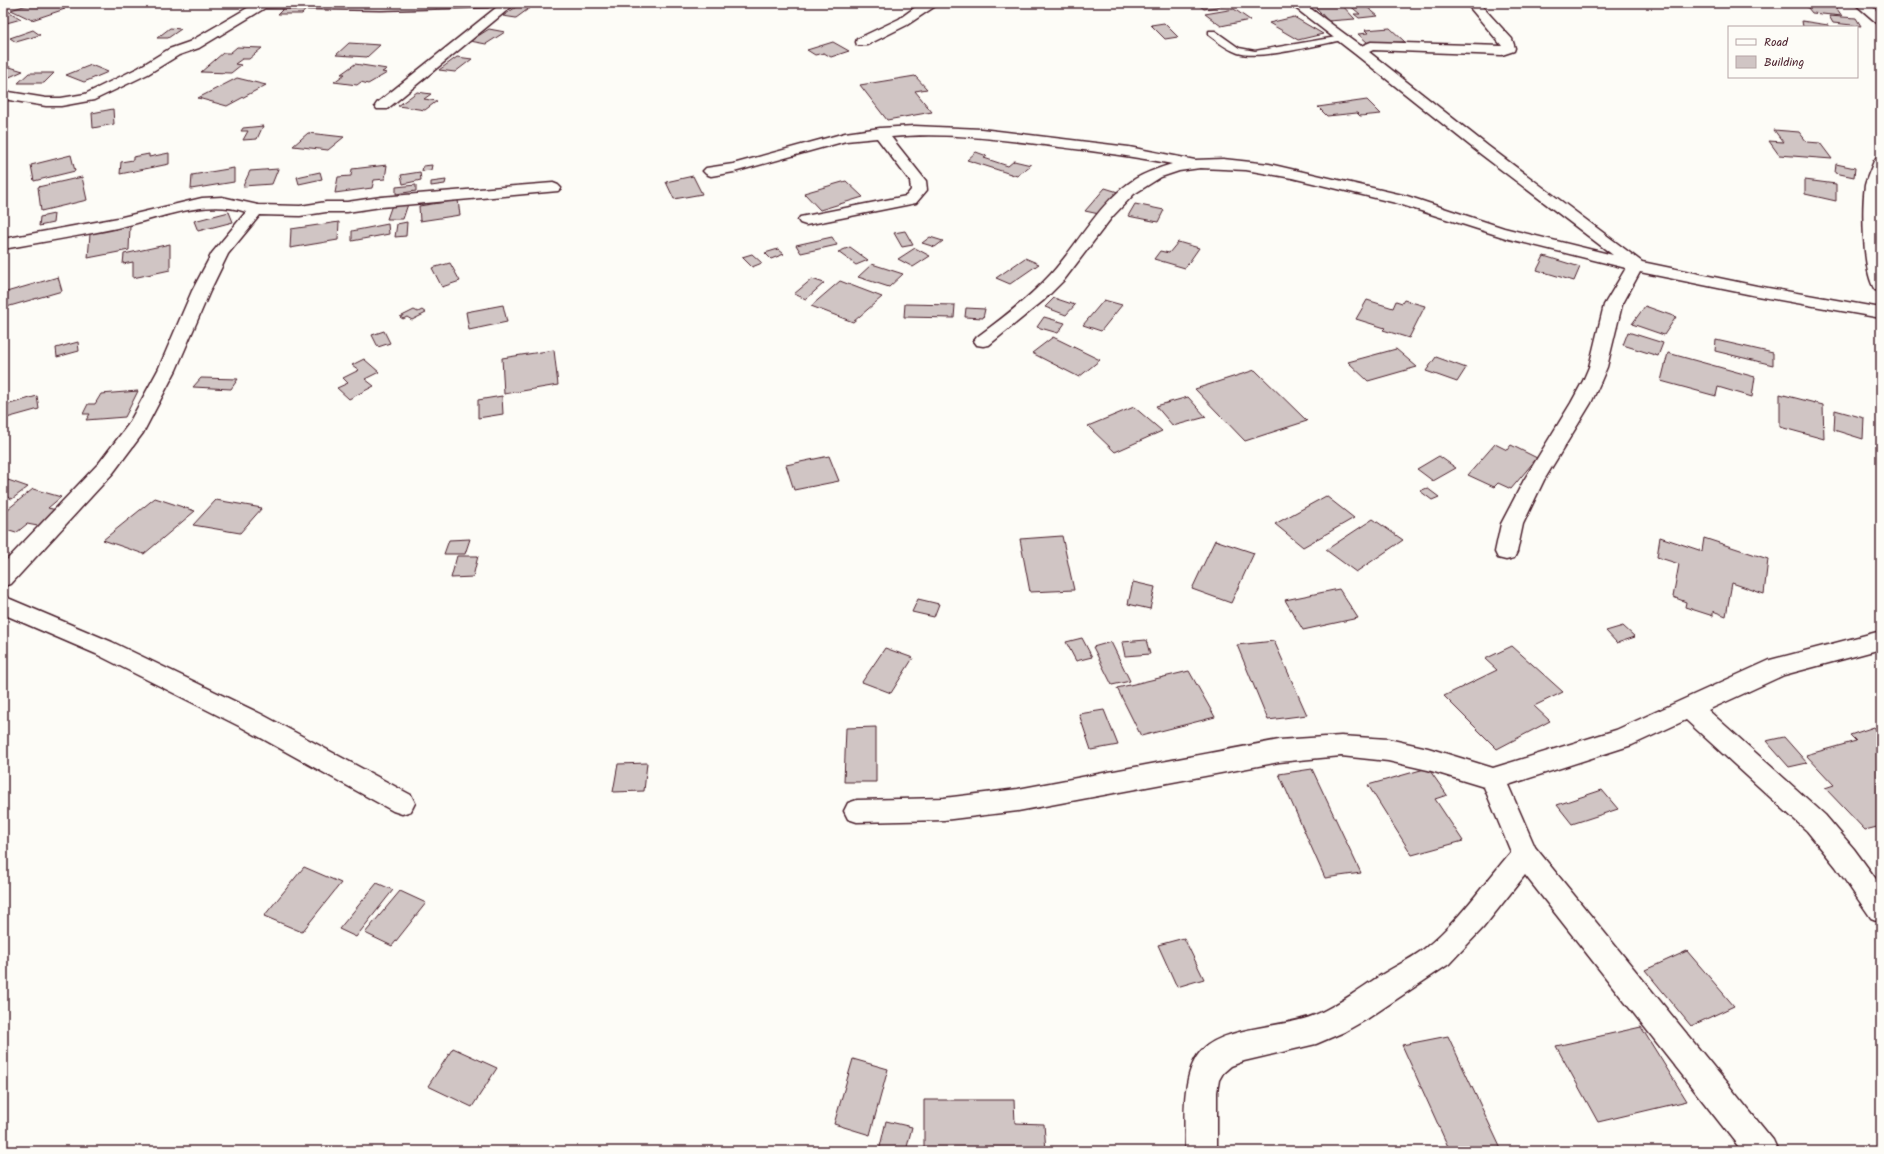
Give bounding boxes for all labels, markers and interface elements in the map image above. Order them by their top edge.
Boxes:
legend [1728,26,1858,78]
text: Road [1764,33,1789,52]
text: Building [1764,53,1804,72]

